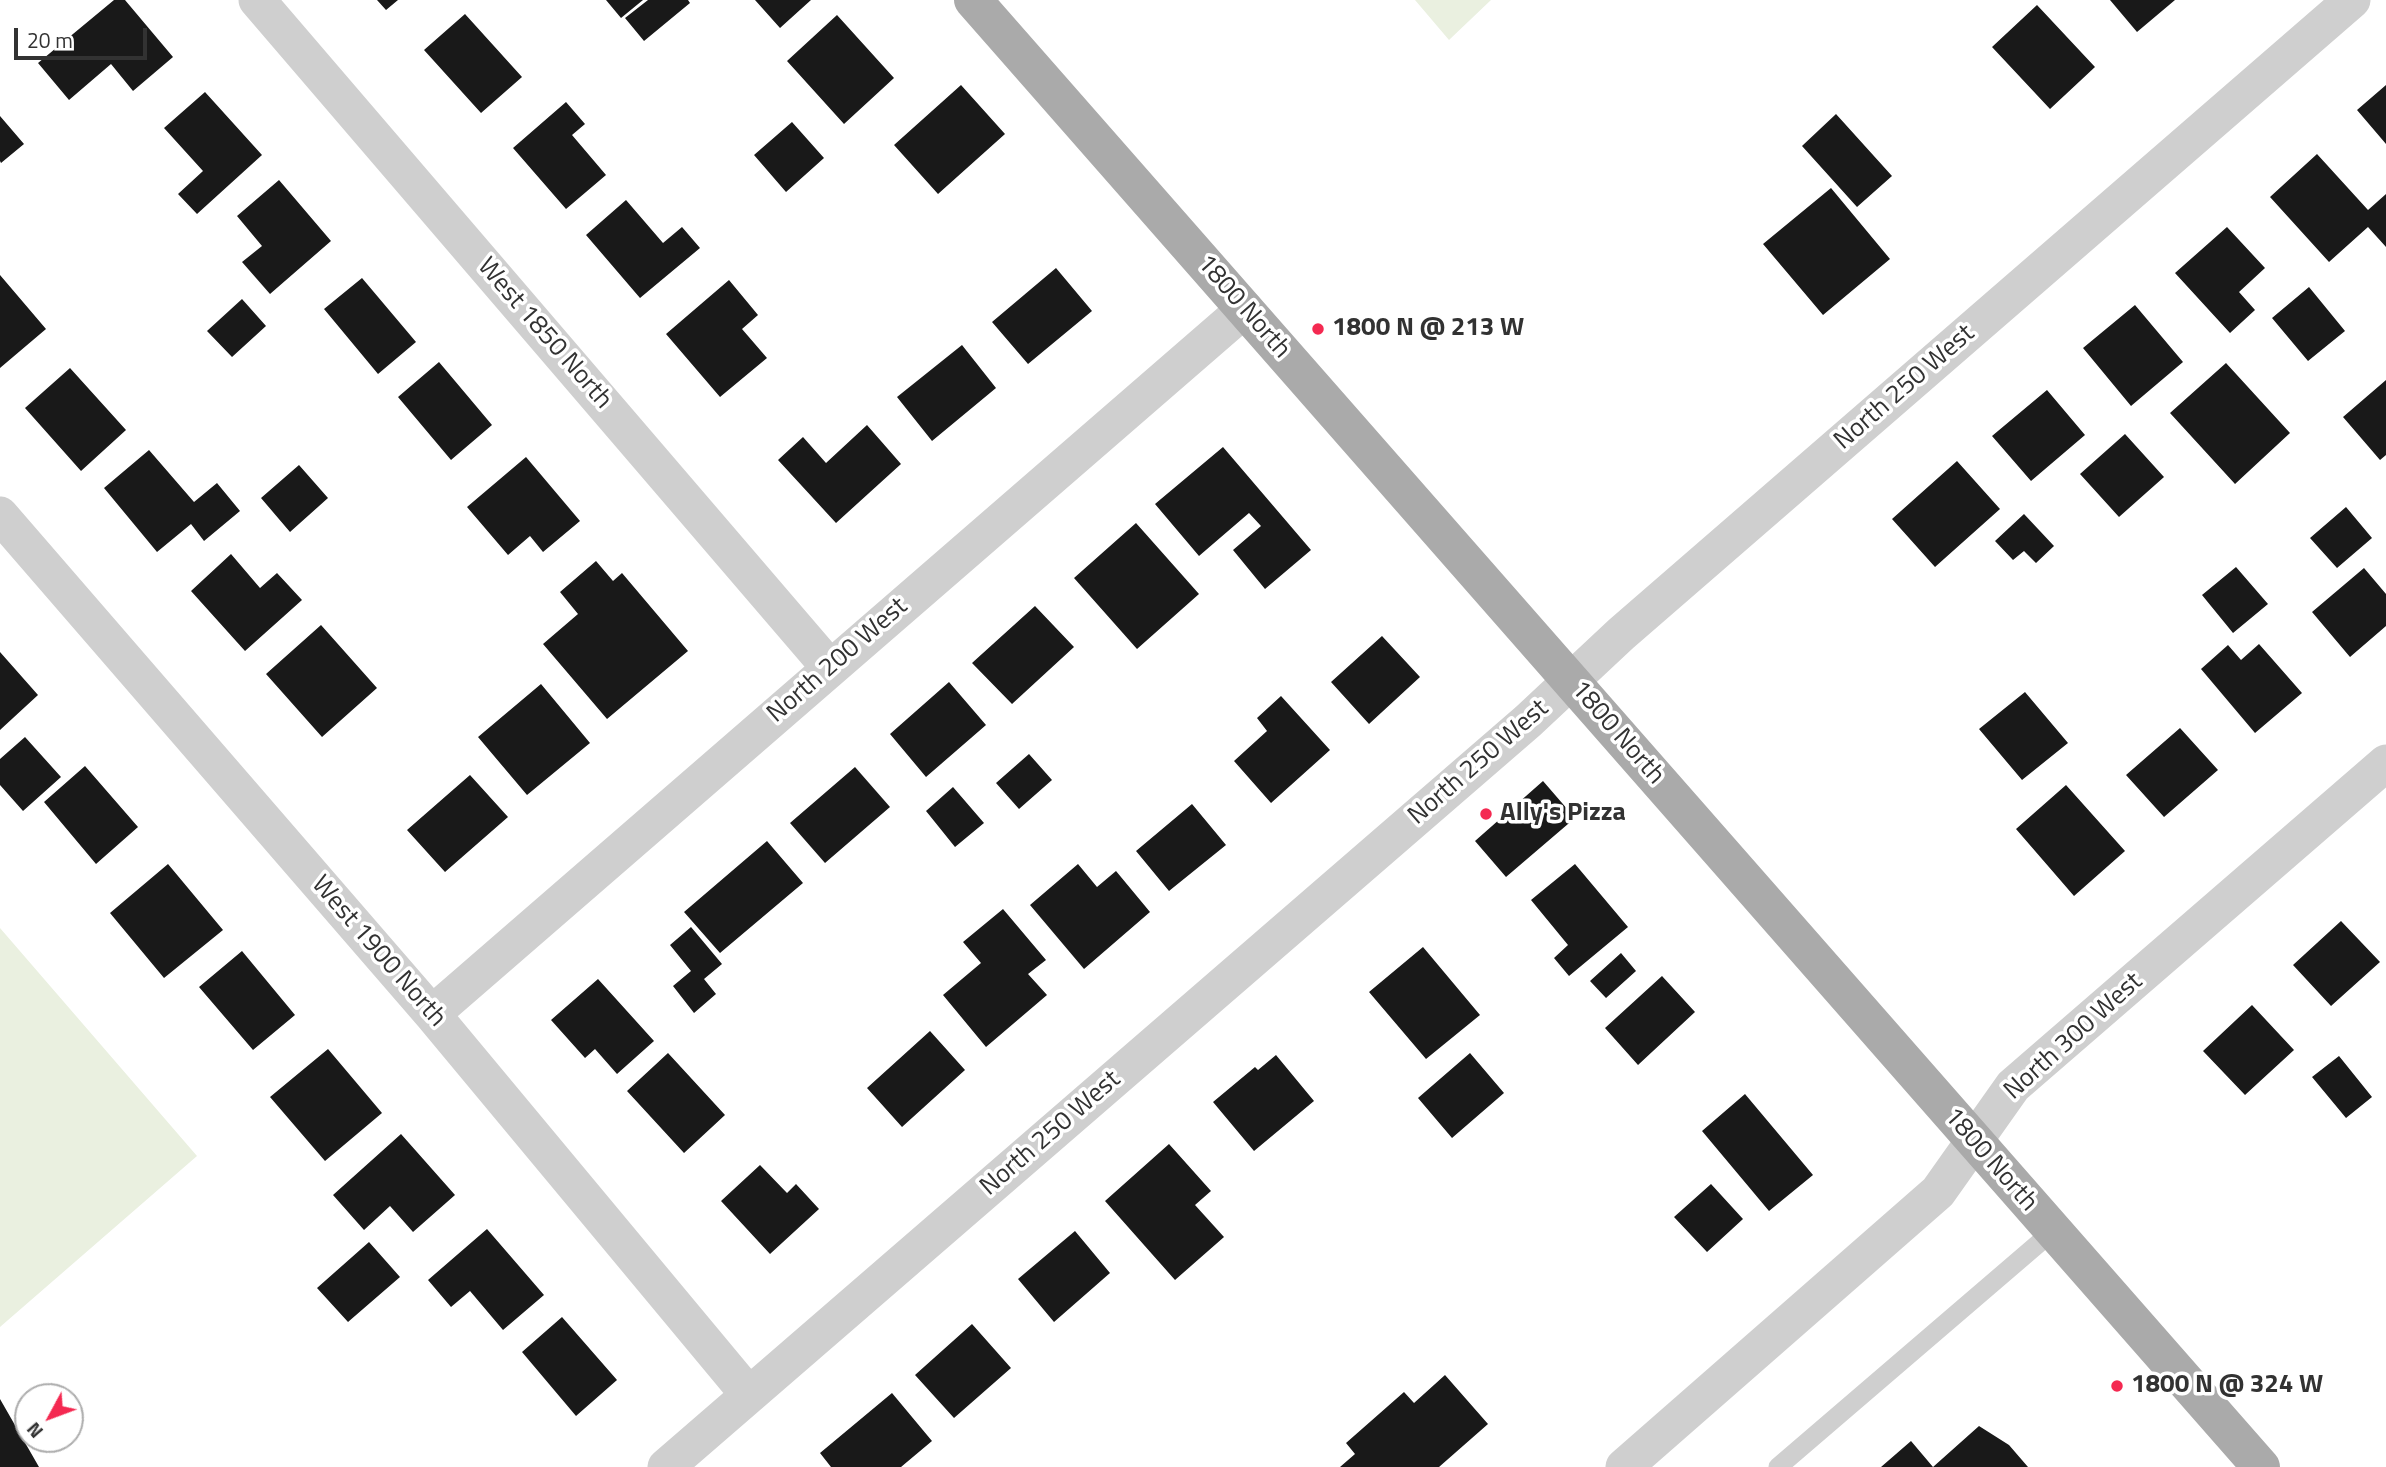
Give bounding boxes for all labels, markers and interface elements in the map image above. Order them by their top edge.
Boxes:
scale bar [18,14,150,58]
text: 20 m [27,24,73,56]
street label: 1800 North [1189,249,1297,365]
street label: West 1850 North [470,252,618,416]
place label: 1800 N @ 213 W [1332,313,1524,345]
street label: North 250 West [1829,319,1981,457]
marker: 1800 N @ 213 W [1310,321,1326,337]
street label: North 200 West [762,592,914,730]
street label: 1800 North [1563,675,1671,791]
street label: North 250 West [1403,694,1555,832]
place label: Ally's Pizza [1500,798,1626,830]
marker: Ally's Pizza [1478,806,1494,822]
street label: West 1900 North [304,870,452,1034]
street label: North 300 West [1998,967,2150,1107]
street label: North 250 West [975,1065,1127,1203]
street label: 1800 North [1936,1102,2044,1218]
place label: 1800 N @ 324 W [2131,1370,2323,1402]
marker: 1800 N @ 324 W [2109,1378,2125,1394]
north arrow [14,1383,84,1453]
text: N [19,1416,50,1445]

